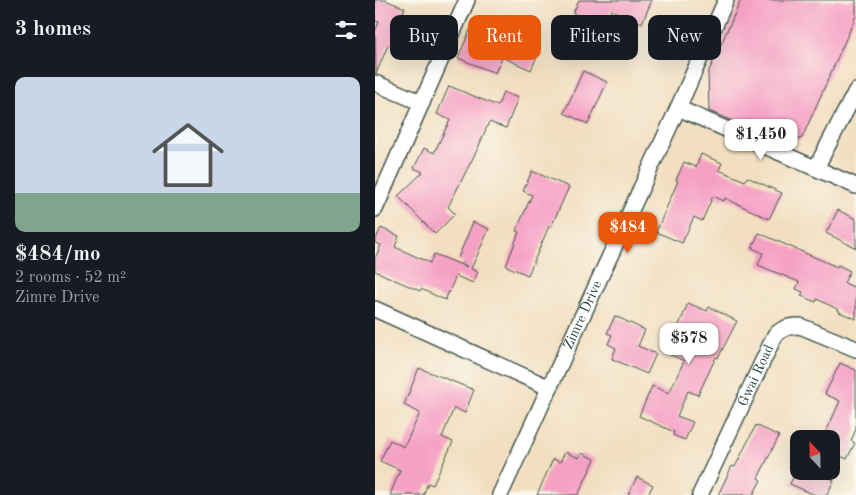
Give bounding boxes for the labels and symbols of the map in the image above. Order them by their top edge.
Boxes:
pin: $1,450 [720,119,802,161]
pin: $484 [598,212,658,254]
street label: Zimre Drive [561,279,605,352]
pin: $578 [659,322,719,365]
street label: Gwai Road [736,342,776,408]
north arrow [790,430,840,480]

